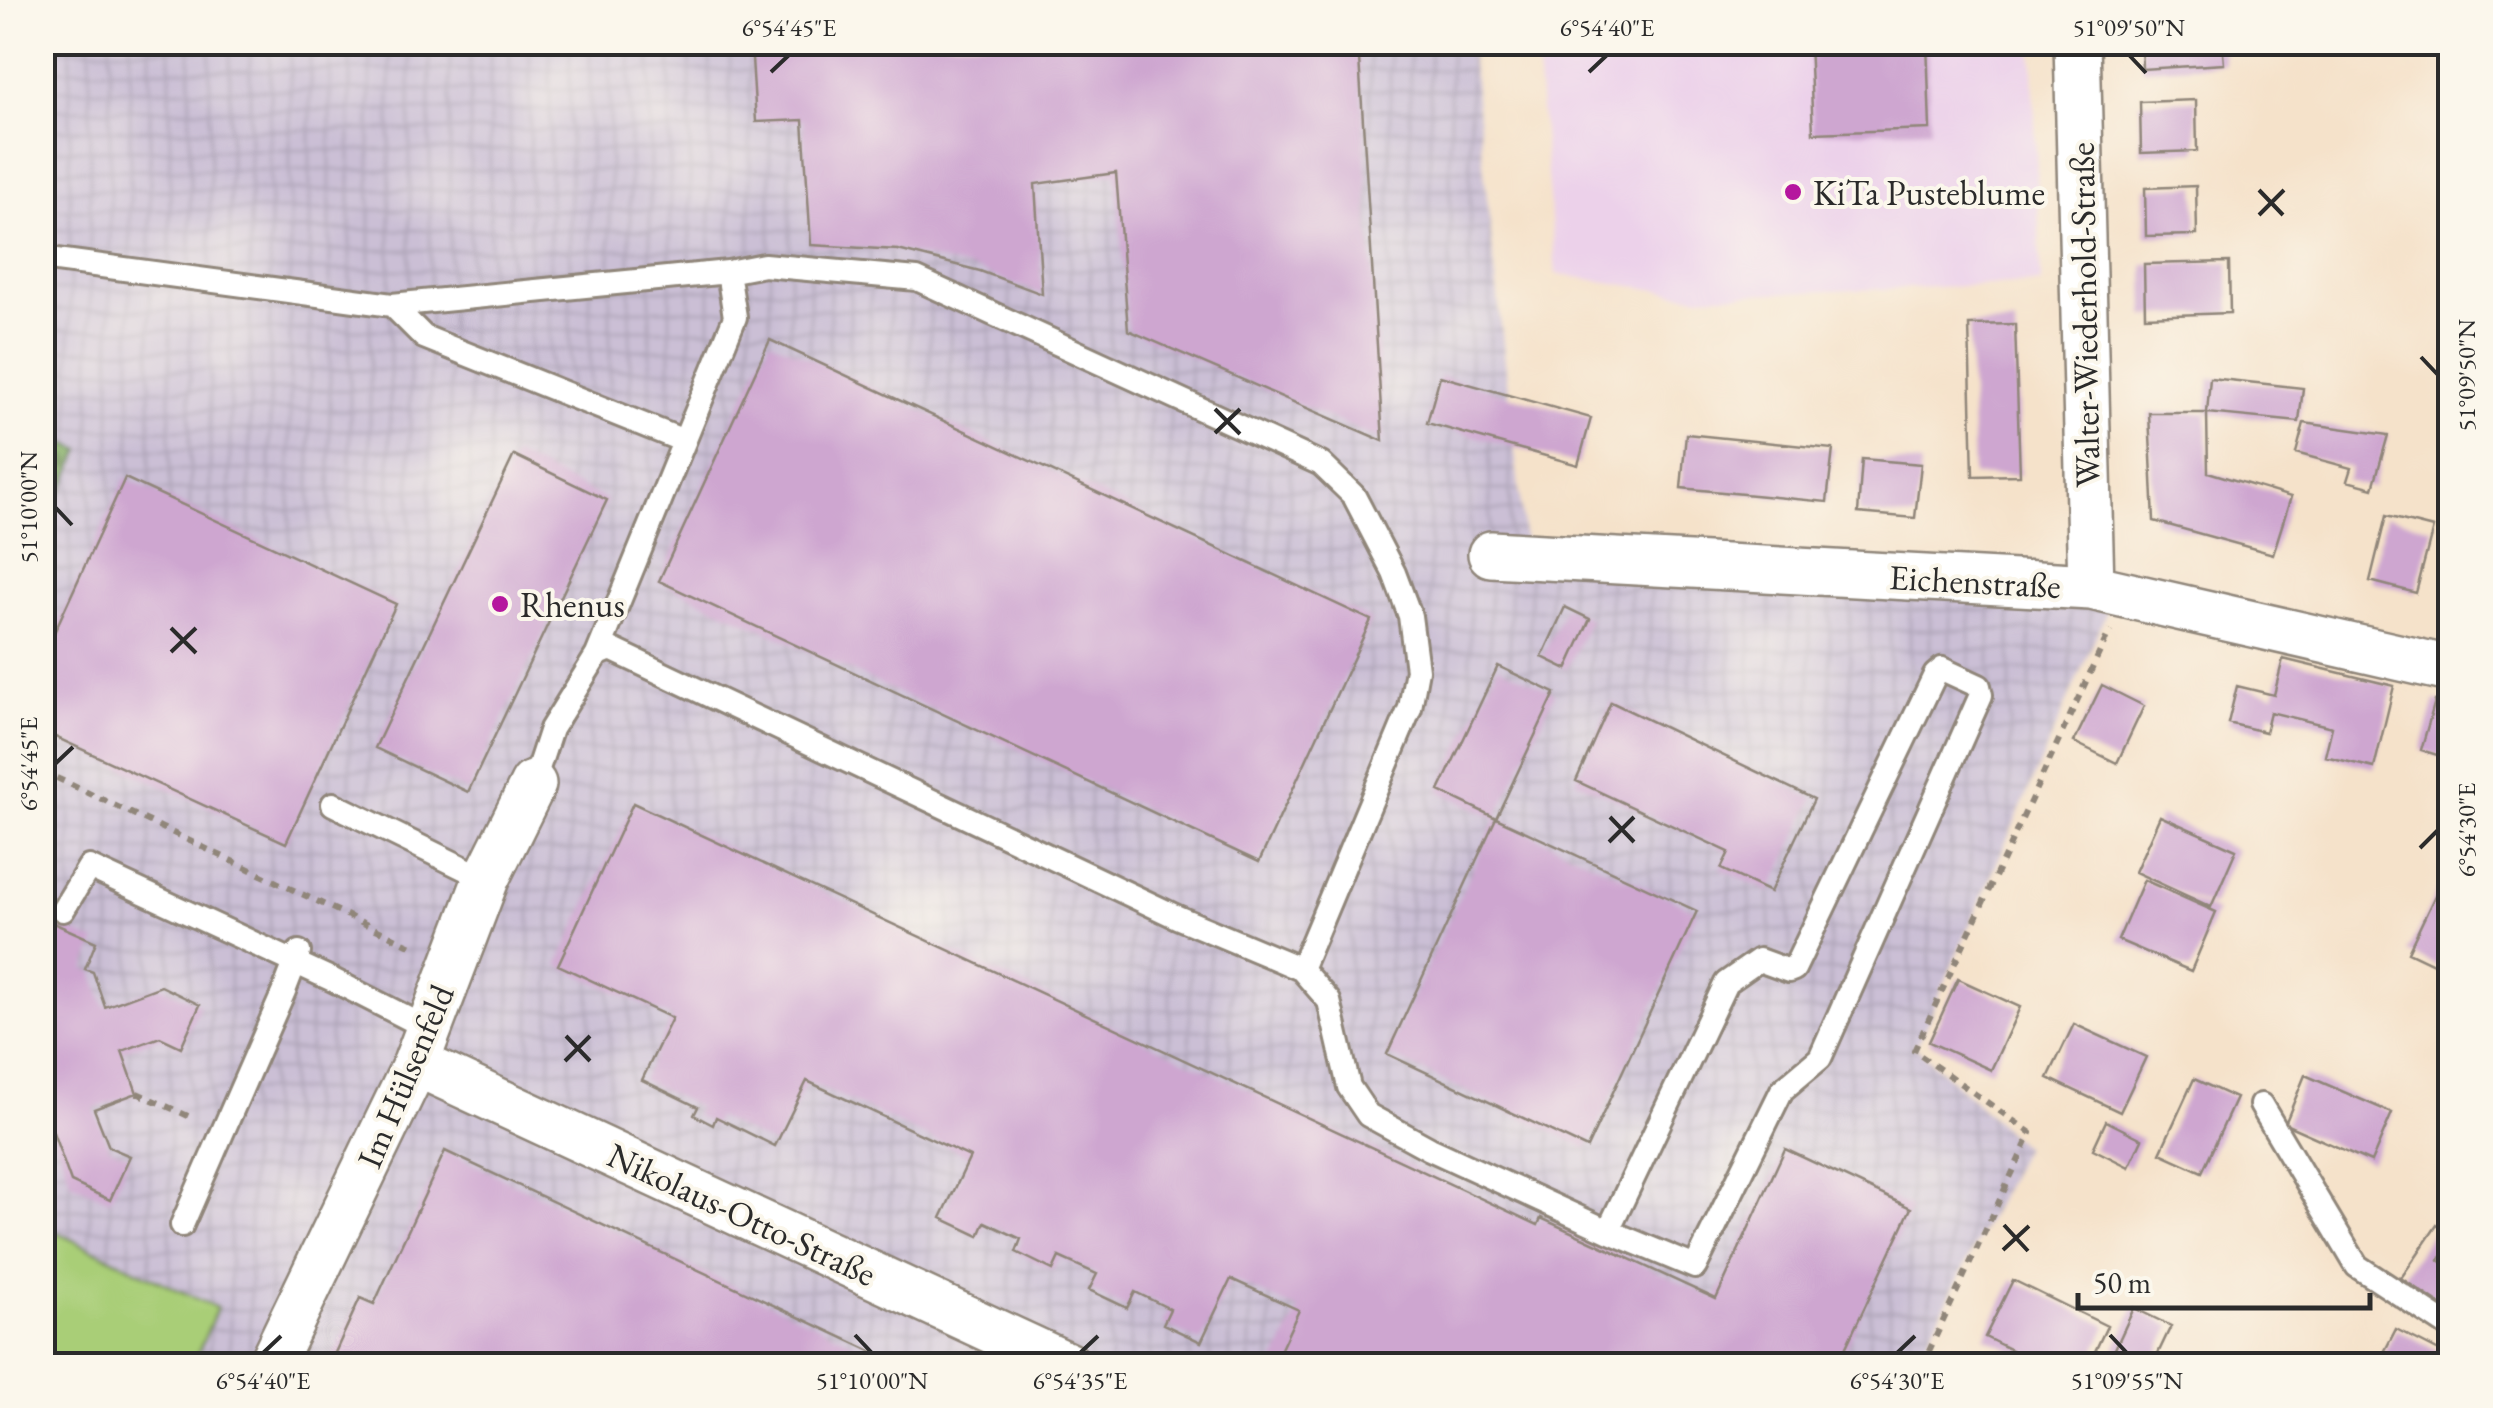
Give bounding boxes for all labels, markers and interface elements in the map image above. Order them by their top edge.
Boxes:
text: 6°54'45"E [742,11,836,43]
text: 6°54'40"E [1560,11,1654,43]
text: 51°09'50"N [2073,11,2185,43]
street label: Walter-Wiederhold-Straße [2058,142,2110,488]
place label: KiTa Pusteblume [1813,170,2045,215]
marker: KiTa Pusteblume [1782,181,1804,203]
text: 51°09'50"N [2450,319,2482,431]
text: 51°10'00"N [12,451,44,563]
street label: Eichenstraße [1888,554,2062,608]
place label: Rhenus [520,582,625,627]
marker: Rhenus [489,593,511,615]
text: 6°54'45"E [12,717,44,811]
text: 6°54'30"E [2450,783,2482,877]
street label: Im Hülsenfeld [346,977,464,1174]
street label: Nikolaus-Otto-Straße [601,1132,883,1296]
scale bar [2078,1248,2370,1310]
text: 50 m [2093,1263,2151,1302]
text: 6°54'40"E [216,1364,310,1396]
text: 51°10'00"N [816,1364,928,1396]
text: 6°54'35"E [1033,1364,1127,1396]
text: 6°54'30"E [1850,1364,1944,1396]
text: 51°09'55"N [2071,1364,2183,1396]

